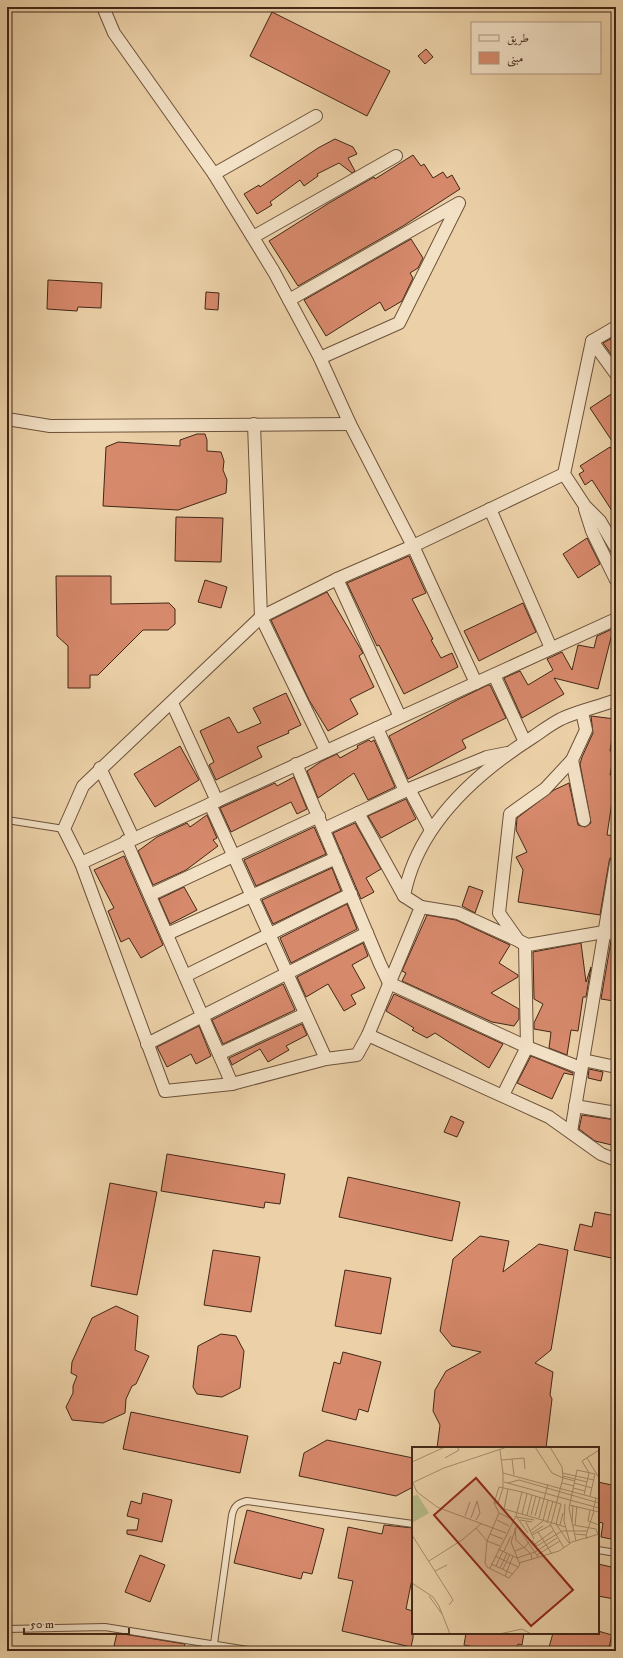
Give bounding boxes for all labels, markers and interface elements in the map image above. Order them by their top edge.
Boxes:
legend [471,22,601,74]
text: طريق [507,31,529,46]
text: مبنى [507,51,523,67]
inset map [412,1447,599,1634]
scale bar [24,1610,129,1636]
text: 50 m [30,1617,54,1632]

